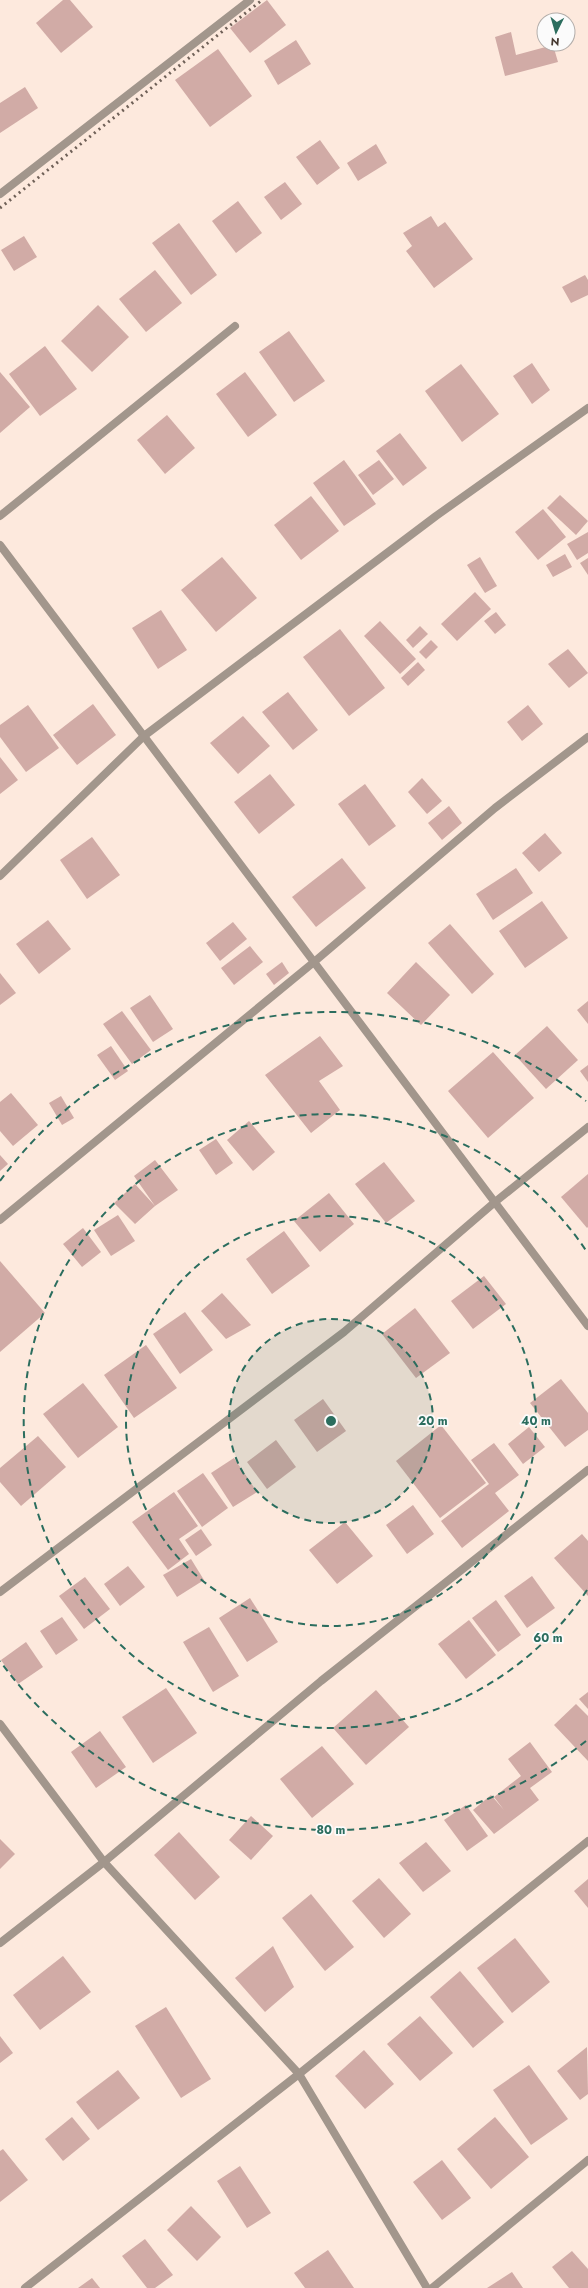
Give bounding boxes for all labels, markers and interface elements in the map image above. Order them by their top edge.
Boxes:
north arrow [536,12,576,52]
text: N [550,34,560,50]
text: 20 m [418,1412,448,1430]
text: 40 m [521,1412,551,1430]
centre of rings [324,1414,338,1428]
text: 60 m [533,1629,563,1647]
text: 80 m [317,1821,346,1839]

